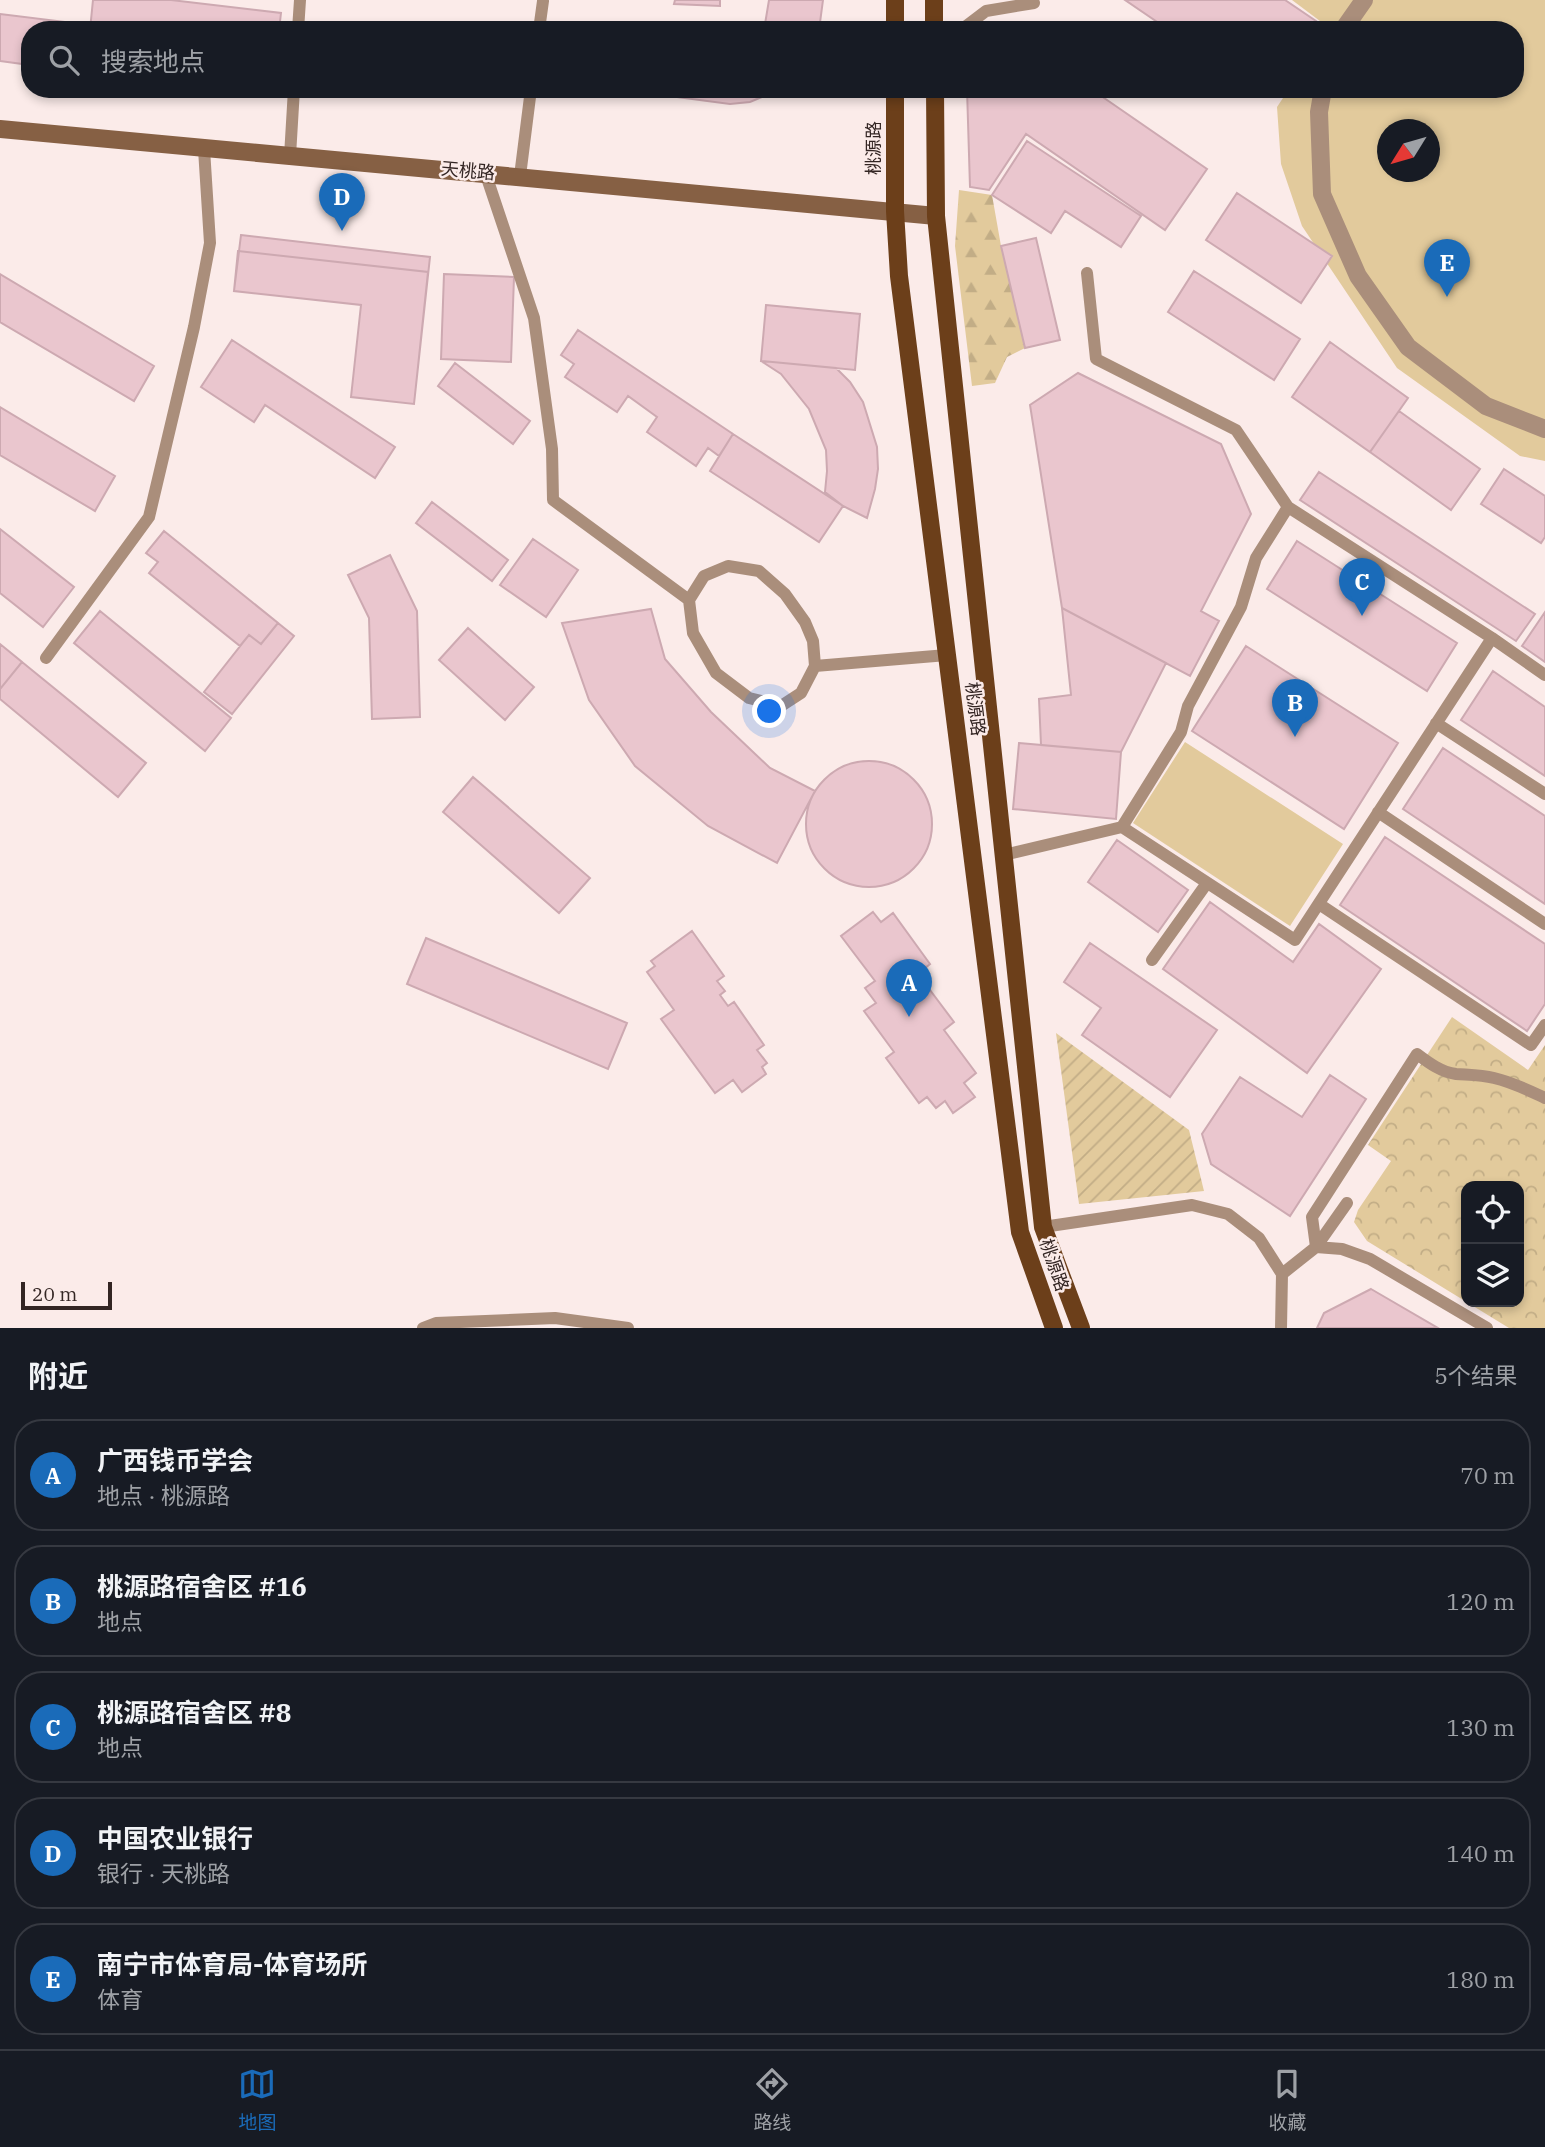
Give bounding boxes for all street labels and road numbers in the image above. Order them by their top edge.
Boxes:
street label: 桃源路 [862,121,885,175]
street label: 天桃路 [440,157,496,184]
street label: 桃源路 [961,681,990,737]
street label: 桃源路 [1035,1236,1074,1294]

